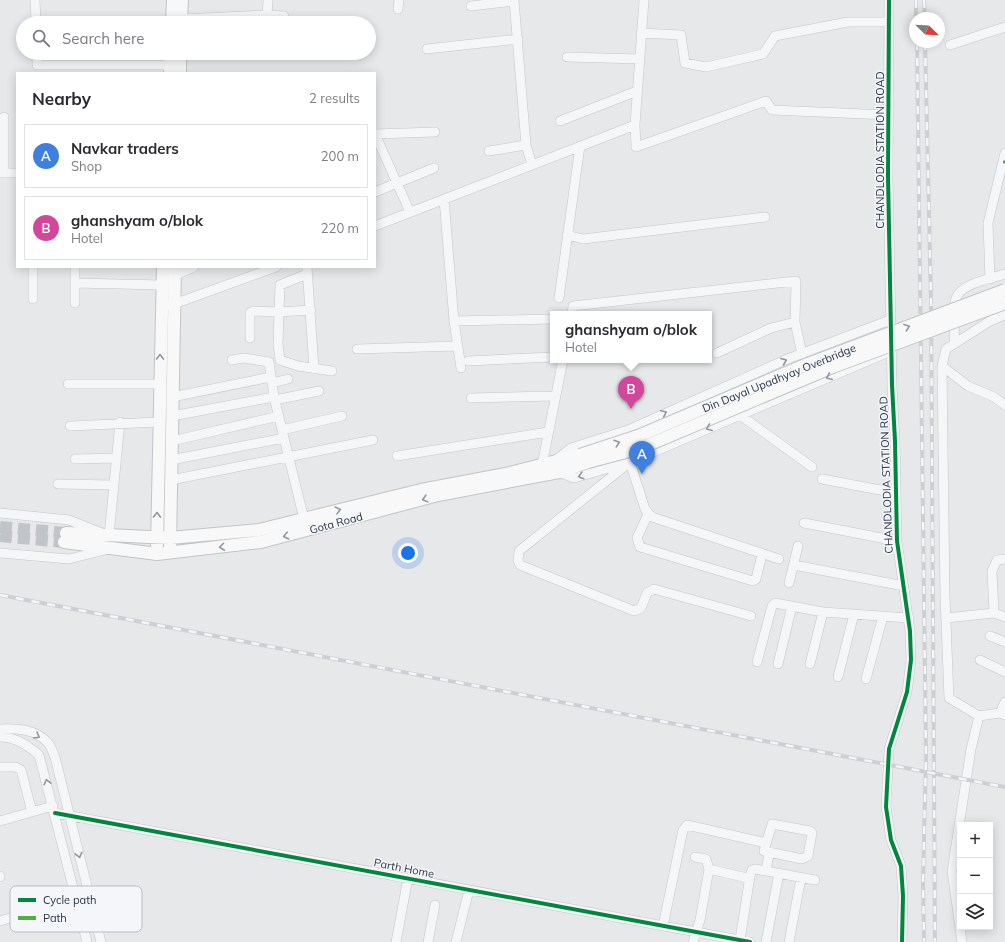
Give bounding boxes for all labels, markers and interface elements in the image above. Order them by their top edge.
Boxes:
north arrow [909,12,945,48]
search box [16,16,376,60]
icon: search [30,27,52,49]
text: Search here [62,29,144,48]
street label: CHANDLODIA STATION ROAD [873,71,887,229]
text: Nearby [32,88,91,109]
text: 2 results [309,90,360,106]
text: Navkar traders [71,139,179,158]
text: A [41,148,51,164]
text: 200 m [321,148,359,164]
text: Shop [71,158,102,174]
text: ghanshyam o/blok [71,211,203,230]
text: B [42,220,50,236]
text: 220 m [321,220,359,236]
text: Hotel [71,230,103,246]
popup [550,311,712,363]
text: ghanshyam o/blok [565,320,697,339]
one-way arrow [903,324,910,332]
text: Hotel [565,339,597,355]
street label: Din Dayal Upadhyay Overbridge [700,341,858,415]
one-way arrow [156,354,164,360]
one-way arrow [780,357,787,365]
one-way arrow [826,372,834,380]
pin: B [618,376,644,409]
street label: CHANDLODIA STATION ROAD [876,396,896,554]
one-way arrow [660,410,668,418]
one-way arrow [706,423,714,431]
one-way arrow [613,440,620,448]
pin: A [629,441,655,474]
one-way arrow [578,471,585,480]
one-way arrow [422,494,429,503]
one-way arrow [335,507,341,515]
street label: Gota Road [308,509,364,537]
one-way arrow [153,512,161,518]
one-way arrow [283,531,290,540]
one-way arrow [219,542,225,551]
your location [398,543,418,563]
one-way arrow [33,731,40,738]
one-way arrow [43,779,51,785]
map controls [957,822,993,930]
button: + [957,822,993,858]
one-way arrow [75,852,83,858]
street label: Parth Home [373,855,435,881]
button: − [957,858,993,894]
legend [10,886,142,932]
text: Cycle path [43,893,96,907]
button: layers [957,894,993,930]
text: Path [43,911,67,925]

